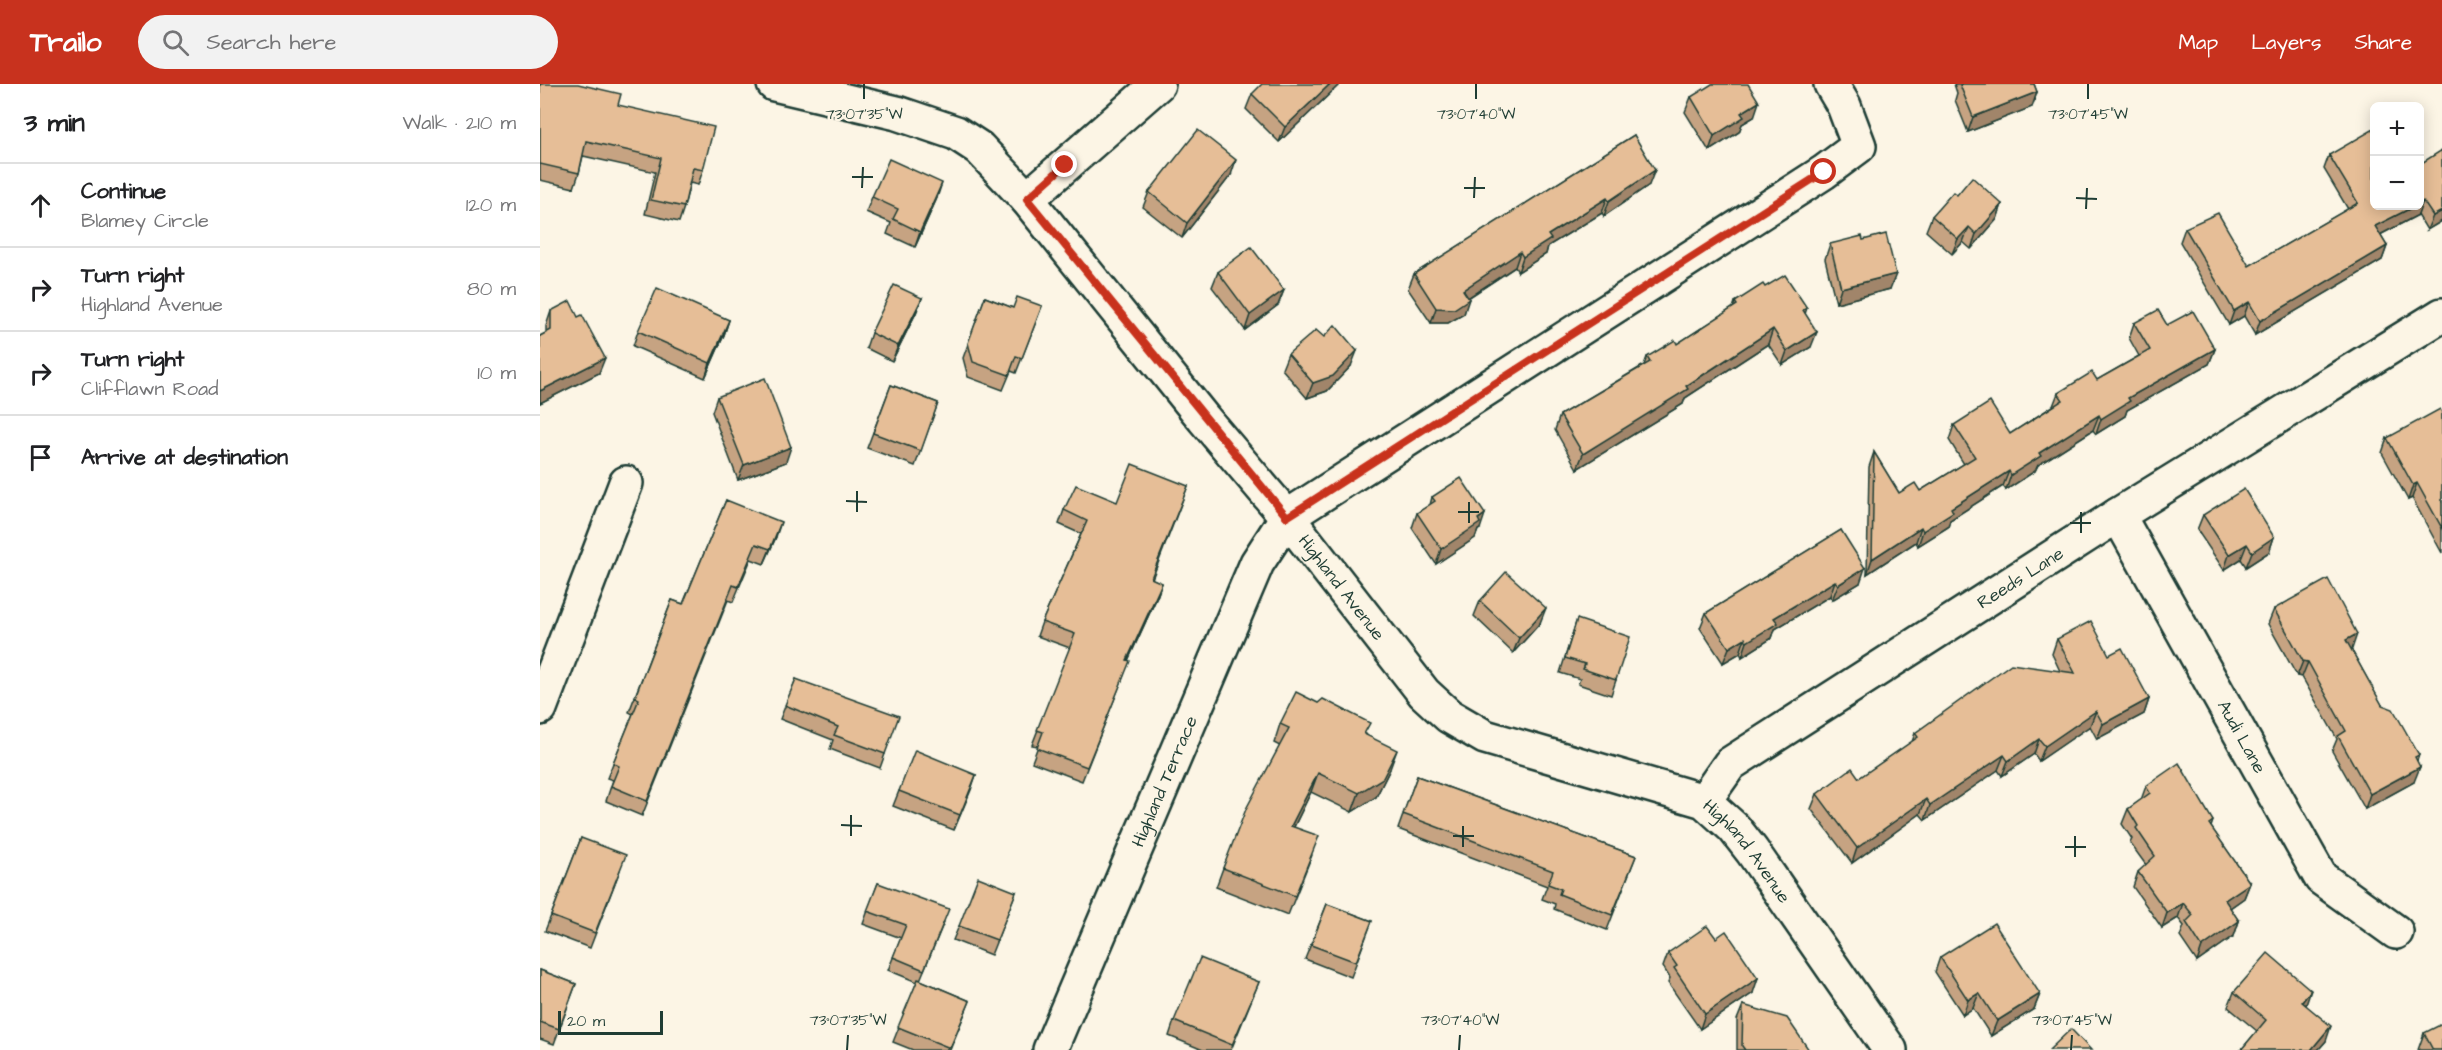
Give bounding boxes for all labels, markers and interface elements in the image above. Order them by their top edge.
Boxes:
search box [138,15,558,69]
text: Trailo [30,23,102,62]
icon: search [159,26,192,59]
text: Search here [207,27,336,58]
text: Map [2178,28,2218,57]
text: Layers [2251,28,2321,57]
text: Share [2354,28,2412,57]
map controls [2370,102,2424,210]
button: + [2370,102,2424,156]
text: 73°07'35"W [825,104,903,125]
text: 73°07'40"W [1437,104,1515,125]
text: 73°07'45"W [2048,104,2128,125]
text: 3 min [24,105,85,141]
text: Walk · 210 m [403,109,516,137]
route end [1051,151,1077,177]
button: − [2370,156,2424,210]
route start [1810,158,1836,184]
text: Continue [81,176,166,207]
icon: ahead [24,189,57,222]
text: 120 m [466,191,516,219]
text: Blamey Circle [81,207,209,235]
text: Turn right [81,260,184,291]
icon: right [24,273,57,306]
text: 80 m [467,275,516,303]
text: Highland Avenue [81,291,223,319]
text: Turn right [81,344,184,375]
icon: right [24,357,57,390]
text: 10 m [477,359,516,387]
text: Clifflawn Road [81,375,219,403]
icon: arrive [24,441,57,474]
text: Arrive at destination [81,442,288,473]
street label: Highland Avenue [1292,529,1391,646]
street label: Reeds Lane [1972,541,2069,615]
street label: Audi Lane [2211,696,2272,778]
street label: Highland Terrace [1126,712,1204,851]
street label: Highland Avenue [1697,794,1797,908]
scale bar [558,1008,663,1036]
text: 20 m [567,1010,605,1032]
text: 73°07'35"W [809,1010,887,1031]
text: 73°07'40"W [1421,1010,1499,1031]
text: 73°07'45"W [2032,1010,2112,1031]

